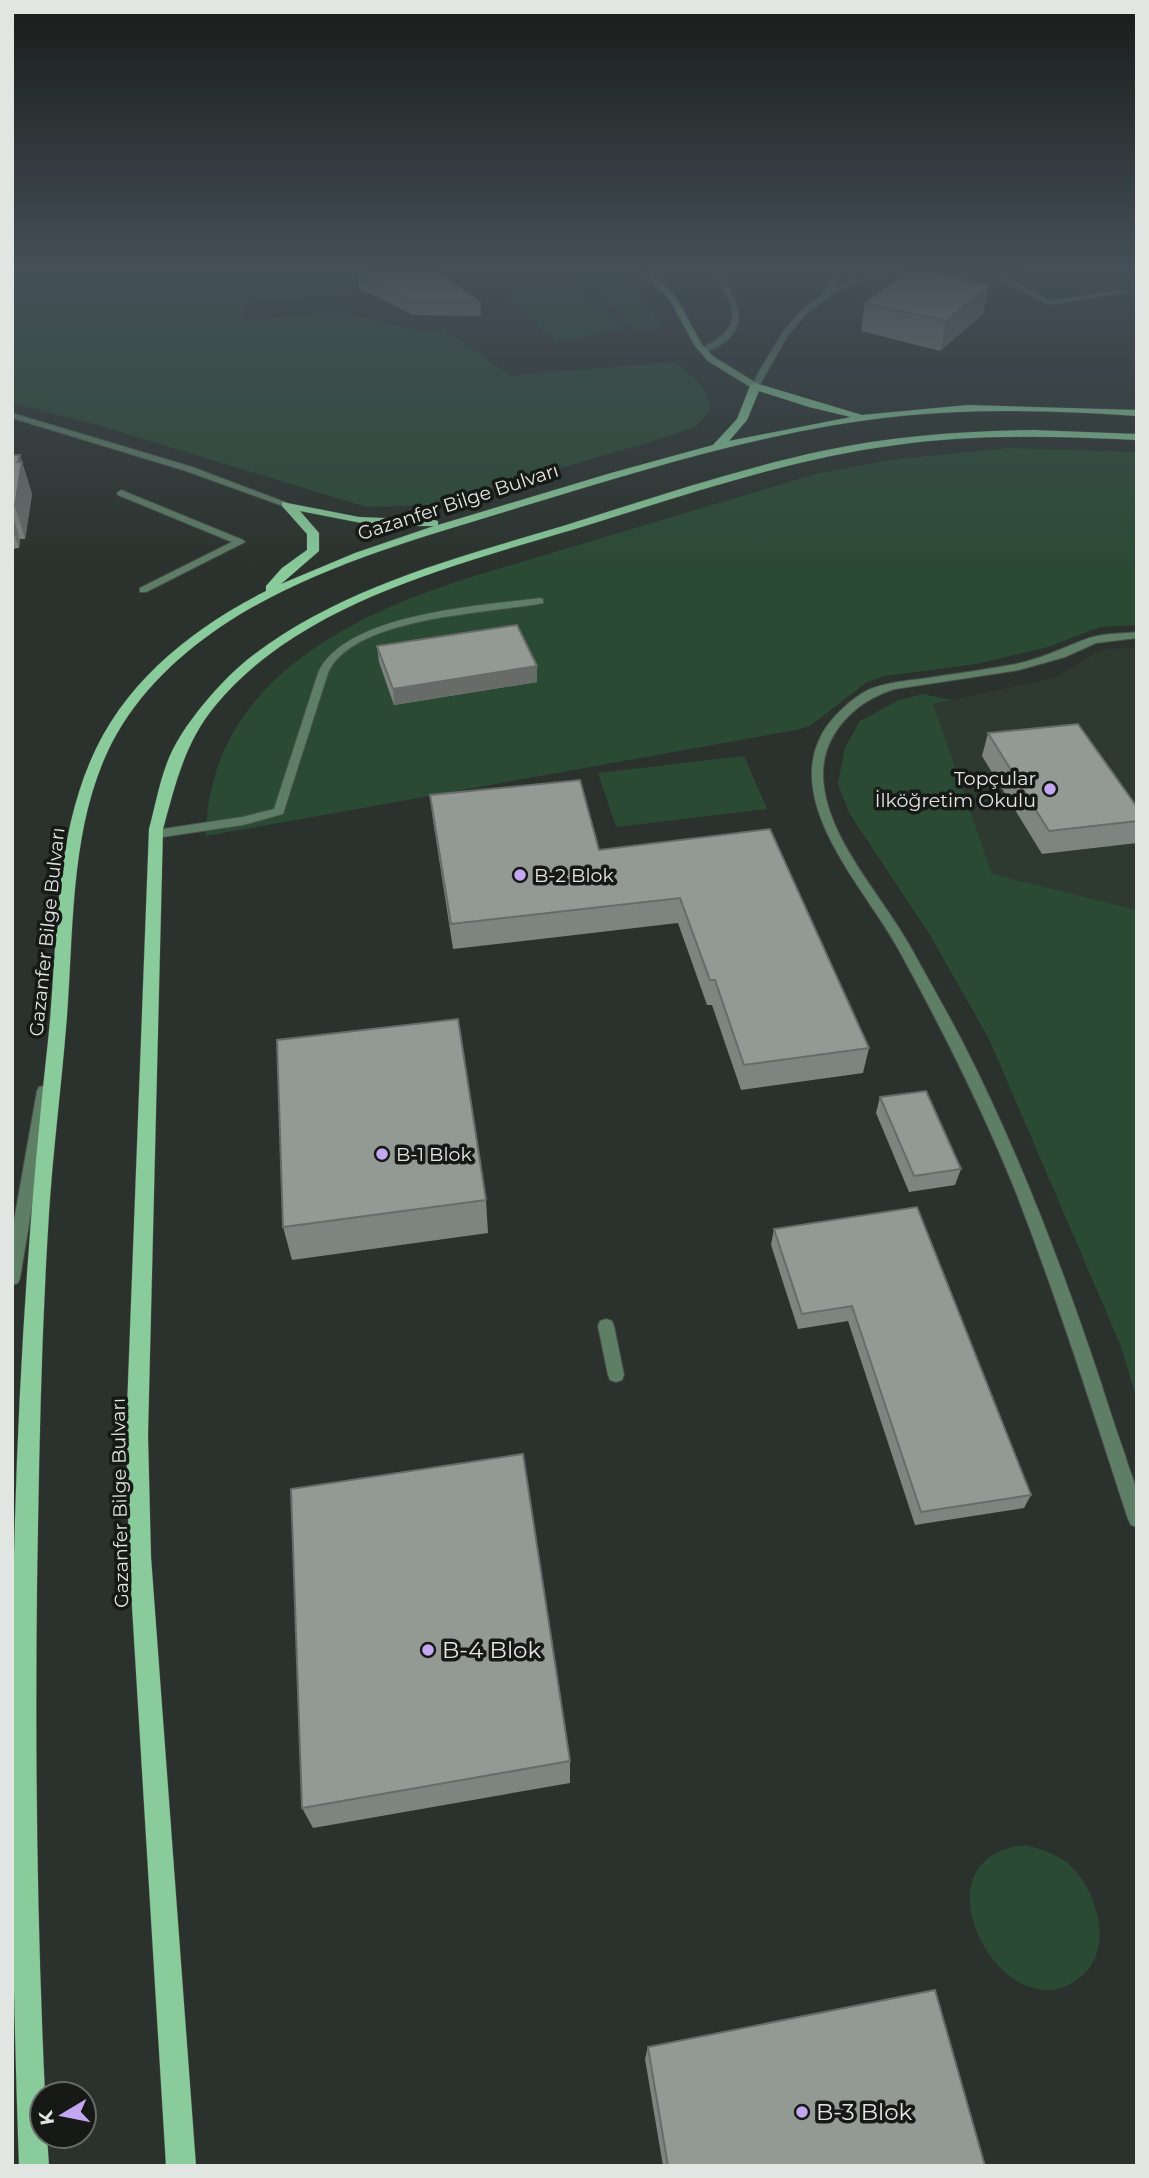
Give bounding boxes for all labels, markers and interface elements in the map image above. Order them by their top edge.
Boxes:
street label: Gazanfer Bilge Bulvarı [355,459,561,545]
place label: Topçular İlköğretim Okulu [875,767,1036,812]
marker: Topçular İlköğretim Okulu [1042,781,1058,797]
street label: Gazanfer Bilge Bulvarı [25,826,69,1038]
place label: B-2 Blok [534,864,614,887]
marker: B-2 Blok [512,867,528,883]
place label: B-1 Blok [396,1143,472,1166]
marker: B-1 Blok [374,1146,390,1162]
street label: Gazanfer Bilge Bulvarı [107,1398,133,1608]
place label: B-4 Blok [442,1636,541,1664]
marker: B-4 Blok [420,1642,436,1658]
north arrow [28,2080,98,2150]
place label: B-3 Blok [816,2098,913,2126]
marker: B-3 Blok [794,2104,810,2120]
text: K [34,2108,59,2127]

